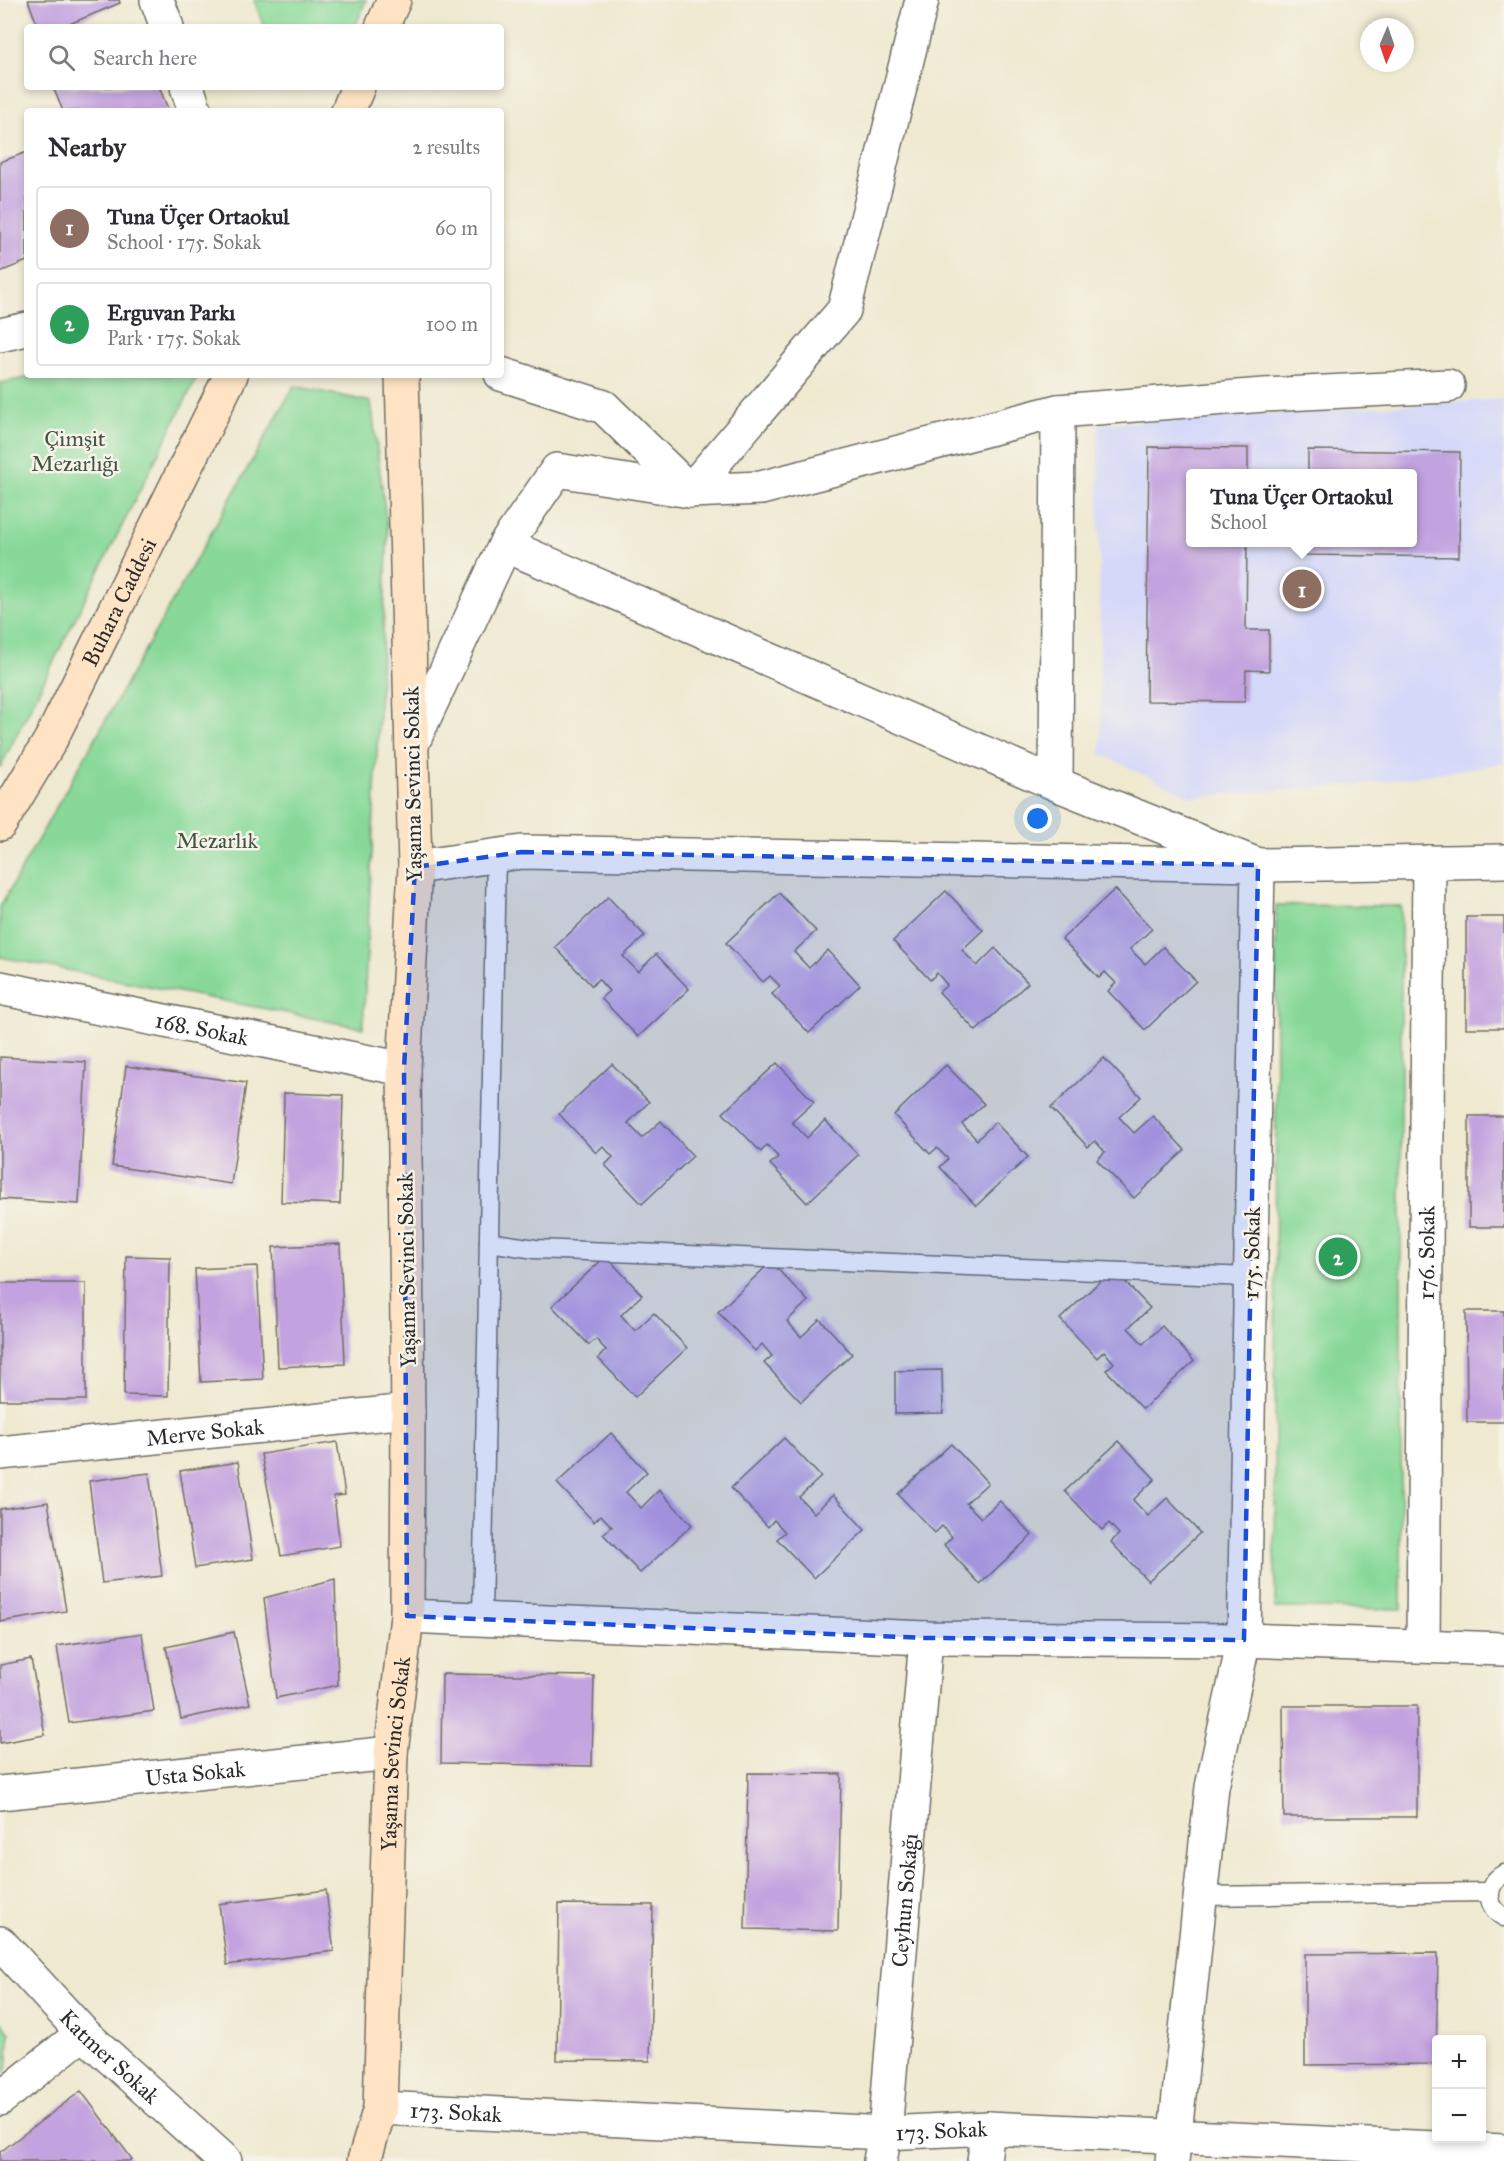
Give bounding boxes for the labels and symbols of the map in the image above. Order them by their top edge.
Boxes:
north arrow [1360,18,1414,72]
park label: Çimşit Mezarlığı [31,425,119,477]
street label: Buhara Caddesi [76,534,162,671]
pin: 1 [1282,566,1322,612]
street label: Yaşama Sevinci Sokak [397,685,428,882]
your location [1023,804,1052,833]
park label: Mezarlık [176,827,259,854]
street label: 168. Sokak [153,1006,252,1052]
street label: Yaşama Sevinci Sokak [391,1171,422,1368]
street label: 176. Sokak [1413,1205,1440,1300]
street label: 175. Sokak [1237,1206,1266,1300]
pin: 2 [1318,1234,1358,1280]
street label: Merve Sokak [145,1413,266,1452]
street label: Yaşama Sevinci Sokak [375,1654,416,1852]
street label: Usta Sokak [144,1755,247,1792]
street label: Ceyhun Sokağı [886,1832,924,1968]
street label: Katmer Sokak [54,2004,166,2110]
street label: 173. Sokak [409,2096,503,2128]
street label: 173. Sokak [895,2115,989,2146]

